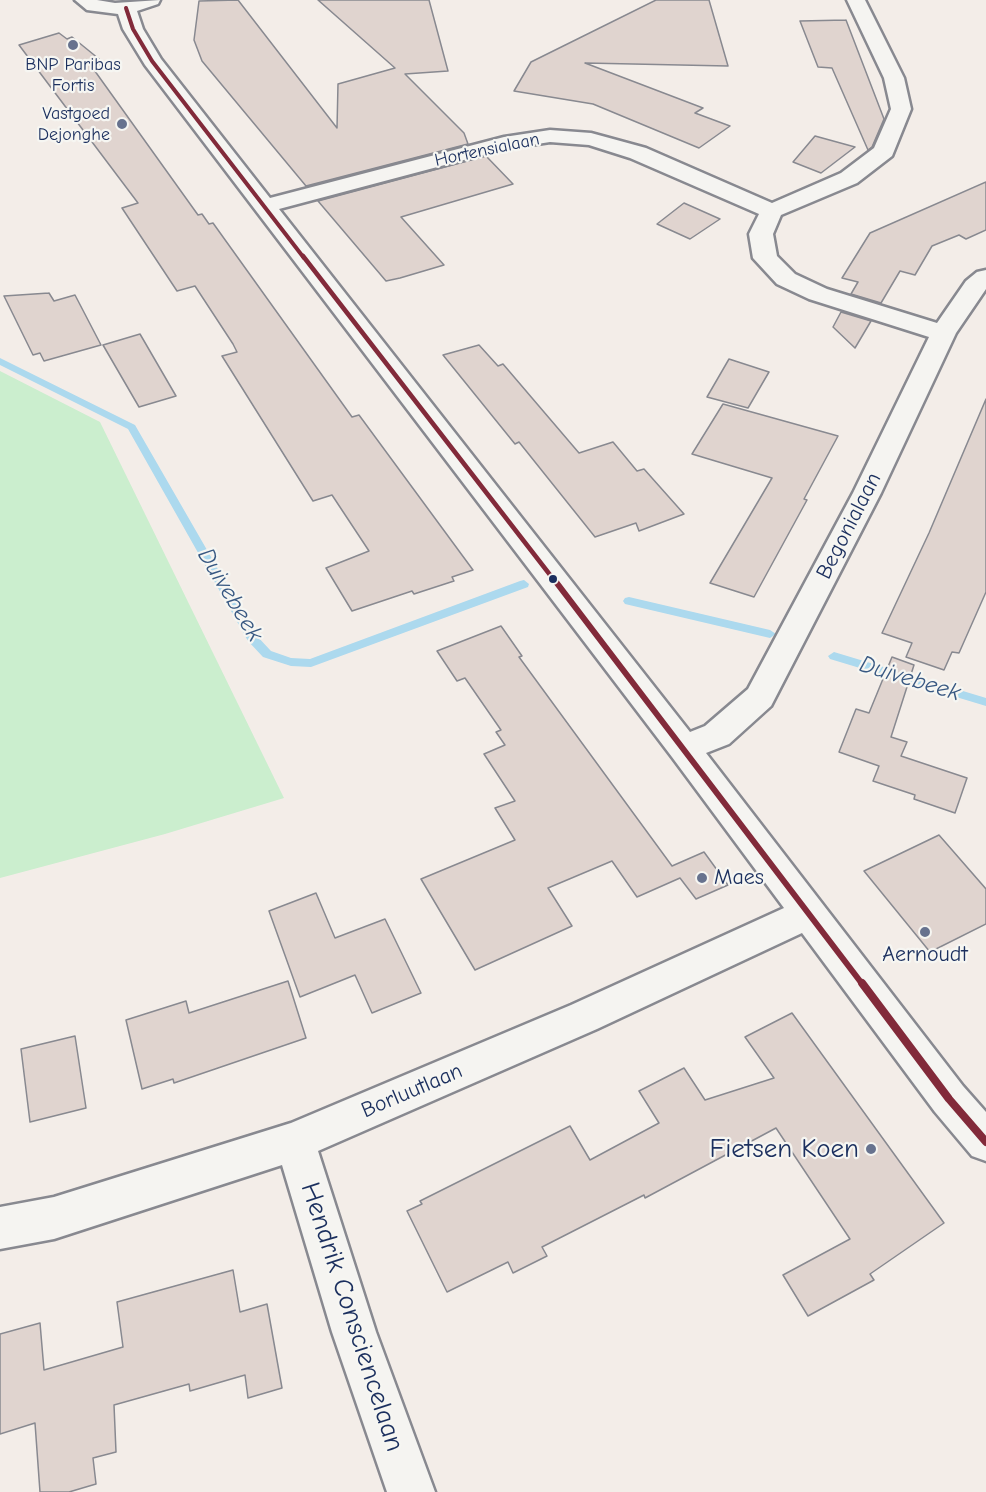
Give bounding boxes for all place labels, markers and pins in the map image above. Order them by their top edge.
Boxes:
marker: BNP Paribas Fortis [66,38,80,52]
place label: BNP Paribas Fortis [25,54,121,97]
place label: Vastgoed Dejonghe [38,103,110,146]
marker: Vastgoed Dejonghe [115,117,129,131]
unlabelled marker [547,573,559,585]
place label: Maes [714,865,764,891]
marker: Maes [695,871,709,885]
marker: Aernoudt [918,925,932,939]
place label: Aernoudt [882,942,968,968]
place label: Fietsen Koen [710,1133,859,1165]
marker: Fietsen Koen [864,1142,878,1156]

